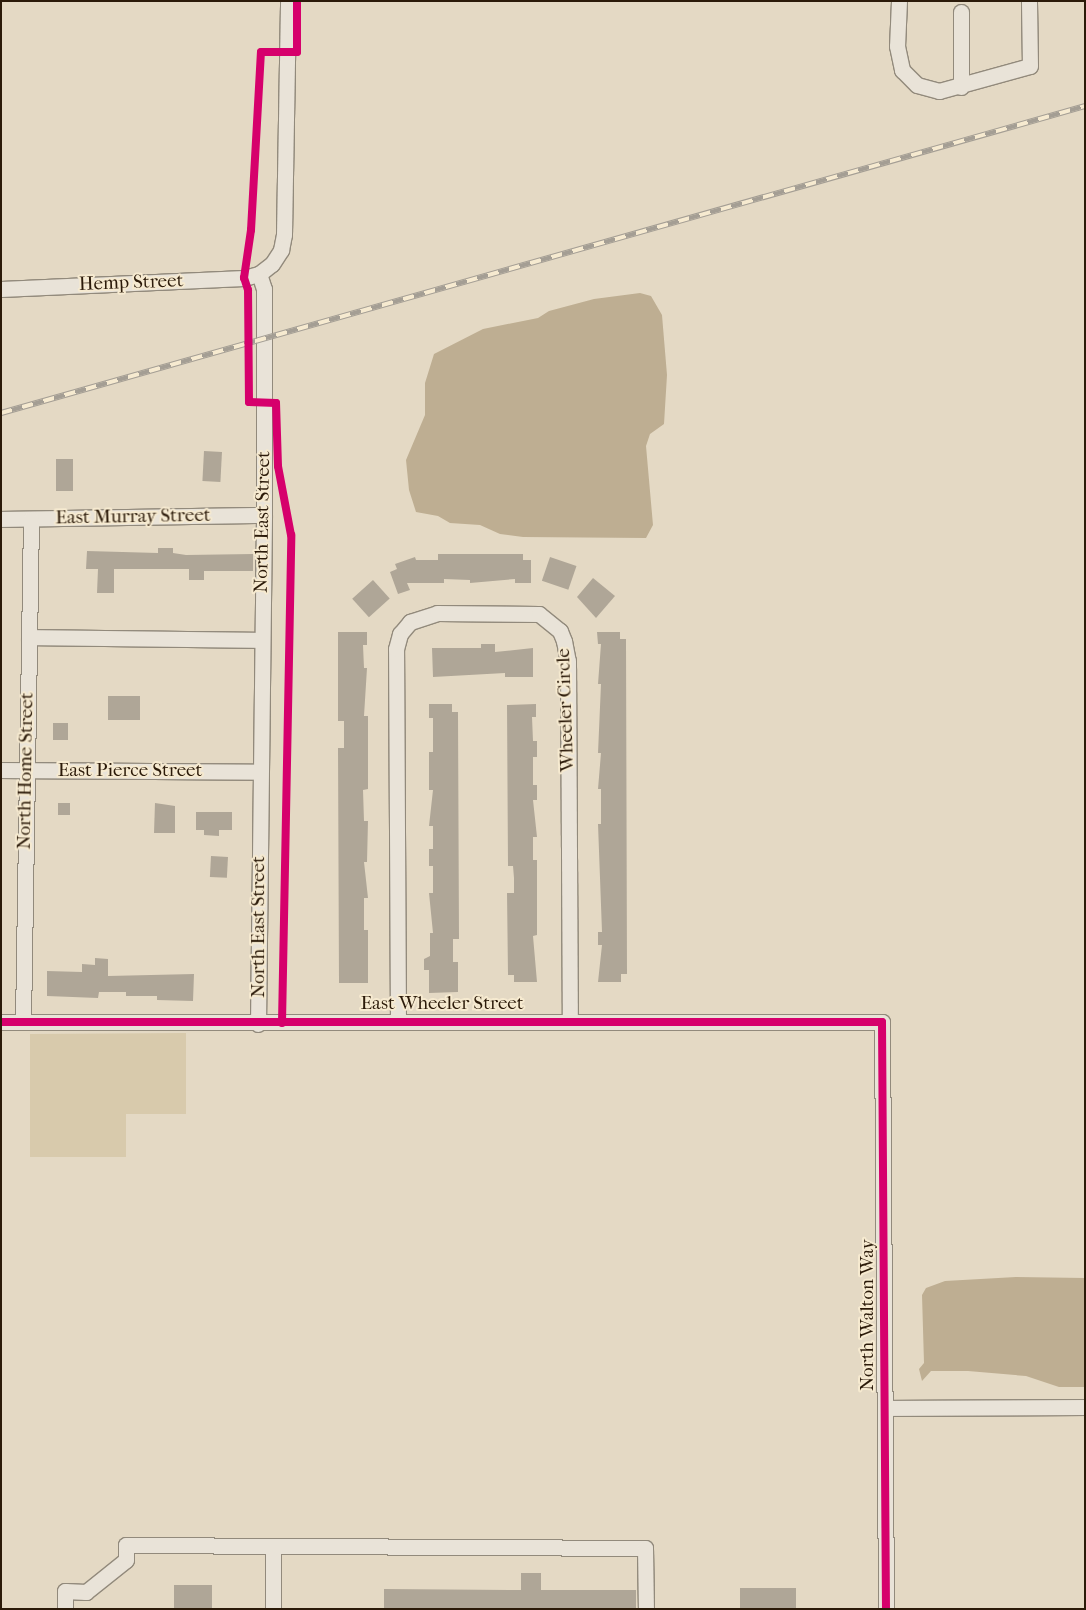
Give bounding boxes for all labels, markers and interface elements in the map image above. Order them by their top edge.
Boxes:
street label: Hemp Street [78,270,184,296]
street label: North East Street [250,451,276,593]
street label: East Murray Street [55,504,211,530]
street label: Wheeler Circle [552,648,580,772]
street label: North Home Street [13,692,39,850]
street label: East Pierce Street [58,760,202,782]
street label: North East Street [248,856,270,998]
street label: East Wheeler Street [361,993,523,1015]
street label: North Walton Way [857,1239,879,1391]

